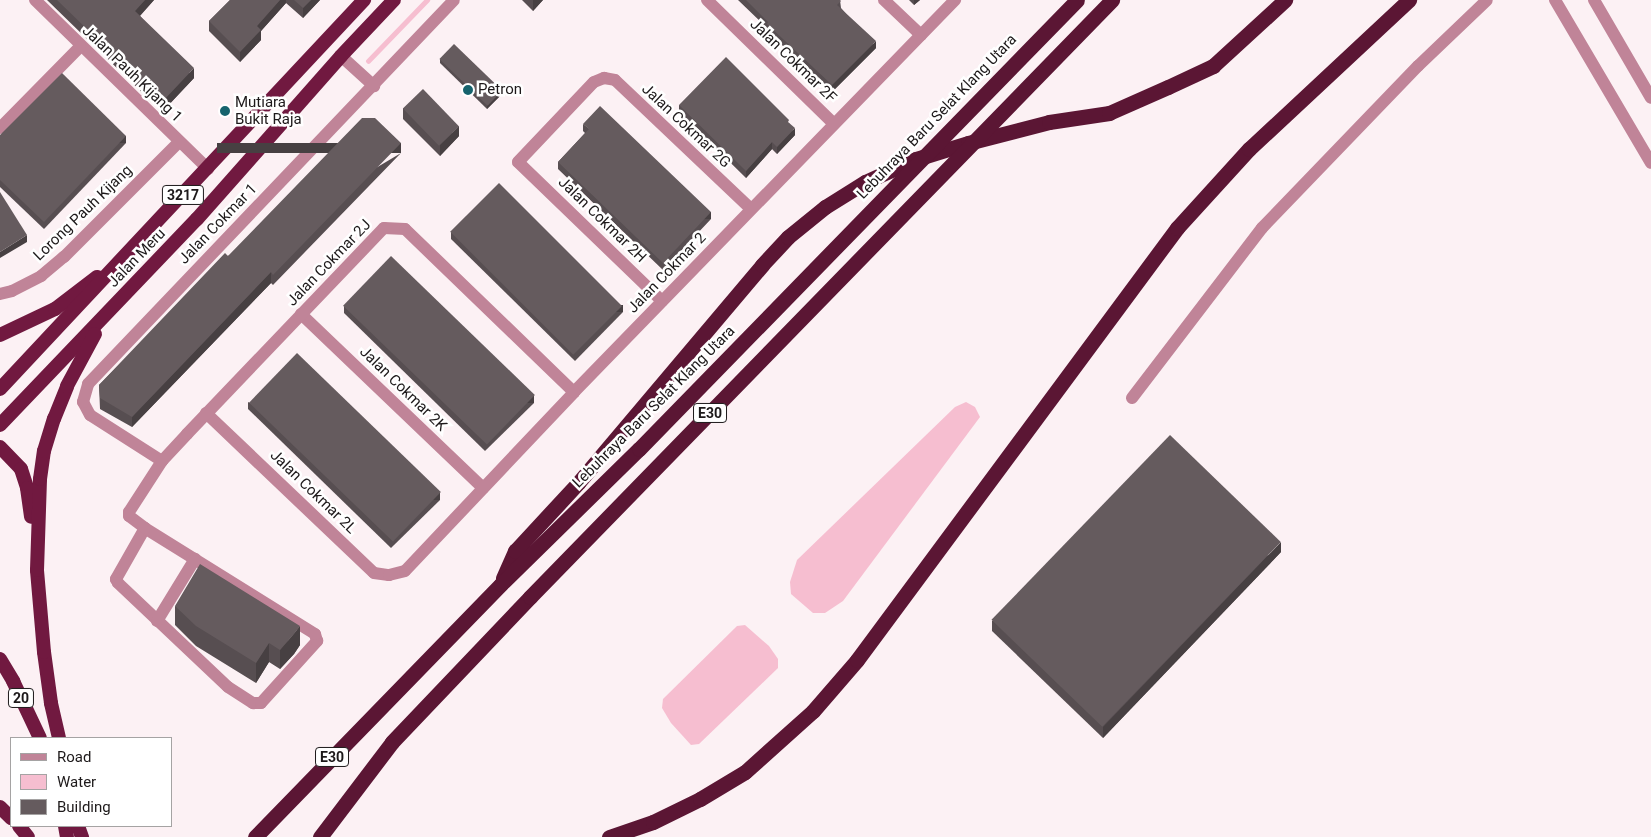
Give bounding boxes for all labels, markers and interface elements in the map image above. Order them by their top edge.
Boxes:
street label: Jalan Cokmar 2F [746,15,840,107]
street label: Jalan Pauh Kijang 1 [78,22,186,126]
street label: Lebuhraya Baru Selat Klang Utara [853,31,1021,203]
street label: Jalan Cokmar 2G [638,80,734,172]
place label: Petron [478,81,522,99]
marker: Petron [462,84,474,96]
place label: Mutiara Bukit Raja [235,93,302,128]
marker: Mutiara Bukit Raja [219,105,231,117]
street label: Lorong Pauh Kijang [30,161,136,265]
street label: Jalan Cokmar 2H [554,173,650,267]
street label: Jalan Cokmar 1 [175,180,261,268]
road number: 3217 [162,184,204,206]
street label: Jalan Cokmar 2J [283,216,375,310]
street label: Jalan Meru [105,225,169,291]
street label: Jalan Cokmar 2 [624,229,710,317]
street label: Lebuhraya Baru Selat Klang Utara [569,322,739,492]
street label: Jalan Cokmar 2K [356,343,450,435]
road number: E30 [692,402,728,424]
street label: Jalan Cokmar 2L [266,446,360,538]
road number: 20 [7,686,35,710]
legend [10,737,172,827]
road number: E30 [314,746,350,769]
text: Road [57,748,91,766]
text: Water [57,773,96,791]
text: Building [57,798,111,816]

